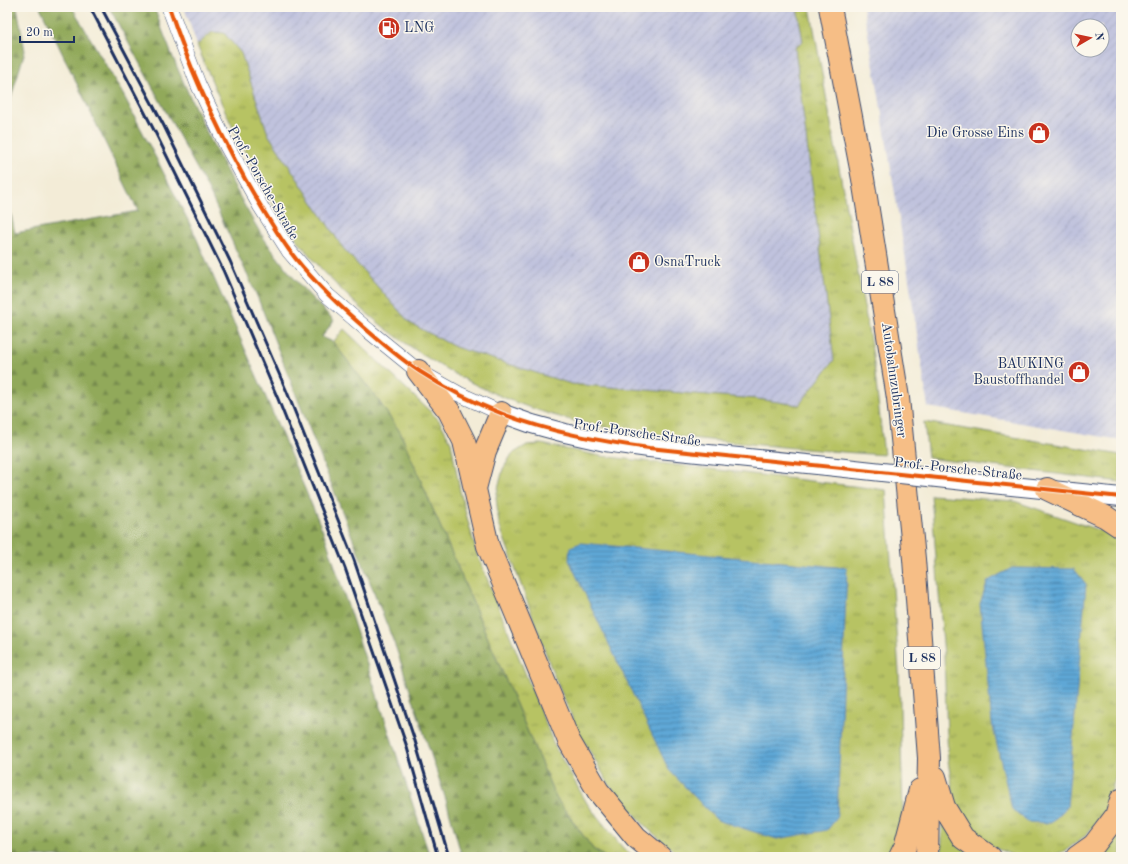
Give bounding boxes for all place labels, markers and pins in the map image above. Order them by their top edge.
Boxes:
fuel station icon: LNG [376,15,402,41]
place label: LNG [404,21,434,35]
shop icon: Die Grosse Eins [1026,120,1052,146]
place label: Die Grosse Eins [927,126,1024,140]
shop icon: OsnaTruck [626,249,652,275]
place label: OsnaTruck [654,255,721,269]
place label: BAUKING Baustoffhandel [973,357,1064,387]
shop icon: BAUKING Baustoffhandel [1066,359,1092,385]

